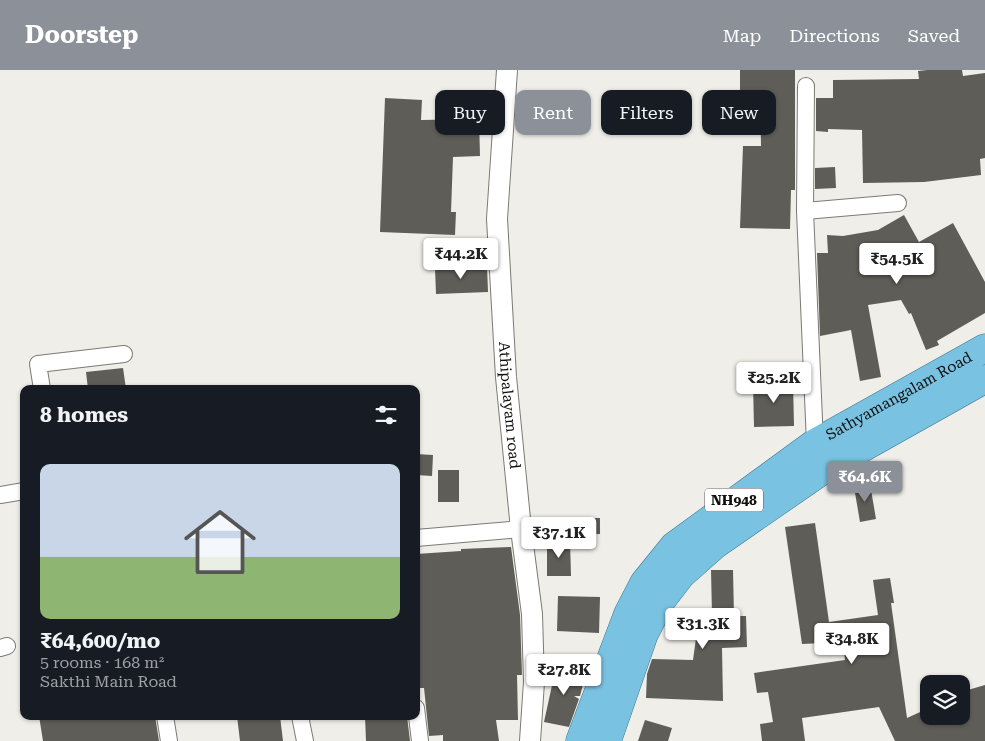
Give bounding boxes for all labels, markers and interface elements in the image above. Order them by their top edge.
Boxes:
text: Doorstep [25,21,138,49]
text: Map [723,25,761,46]
text: Directions [789,25,880,46]
text: Saved [908,25,960,46]
chip: Buy [435,90,505,135]
chip: Rent [515,90,591,135]
chip: Filters [601,90,692,135]
chip: New [702,90,776,135]
pin: ₹44.2K [420,238,502,280]
pin: ₹54.5K [856,242,938,285]
text: ₹44.2K [434,244,488,263]
text: ₹54.5K [870,249,924,268]
street label: Athipalayam road [495,341,524,470]
street label: Sathyamangalam Road [823,348,975,444]
pin: ₹25.2K [733,362,815,404]
text: ₹25.2K [747,368,801,387]
icon: filters [372,401,400,429]
text: 8 homes [40,403,128,427]
pin: ₹64.6K [824,460,906,503]
text: ₹64.6K [838,467,892,486]
road number: NH948 [705,488,763,512]
icon: home [175,497,265,587]
pin: ₹37.1K [518,516,600,559]
text: ₹37.1K [532,523,586,542]
pin: ₹31.3K [662,608,744,650]
text: ₹31.3K [676,614,730,633]
pin: ₹34.8K [811,622,893,665]
text: ₹64,600/mo [40,629,160,653]
text: ₹34.8K [825,629,879,648]
text: 5 rooms · 168 m² [40,653,164,672]
pin: ₹27.8K [523,654,605,696]
text: ₹27.8K [537,660,591,679]
text: Sakthi Main Road [40,672,177,691]
map controls [920,675,970,725]
button: layers [920,675,970,725]

